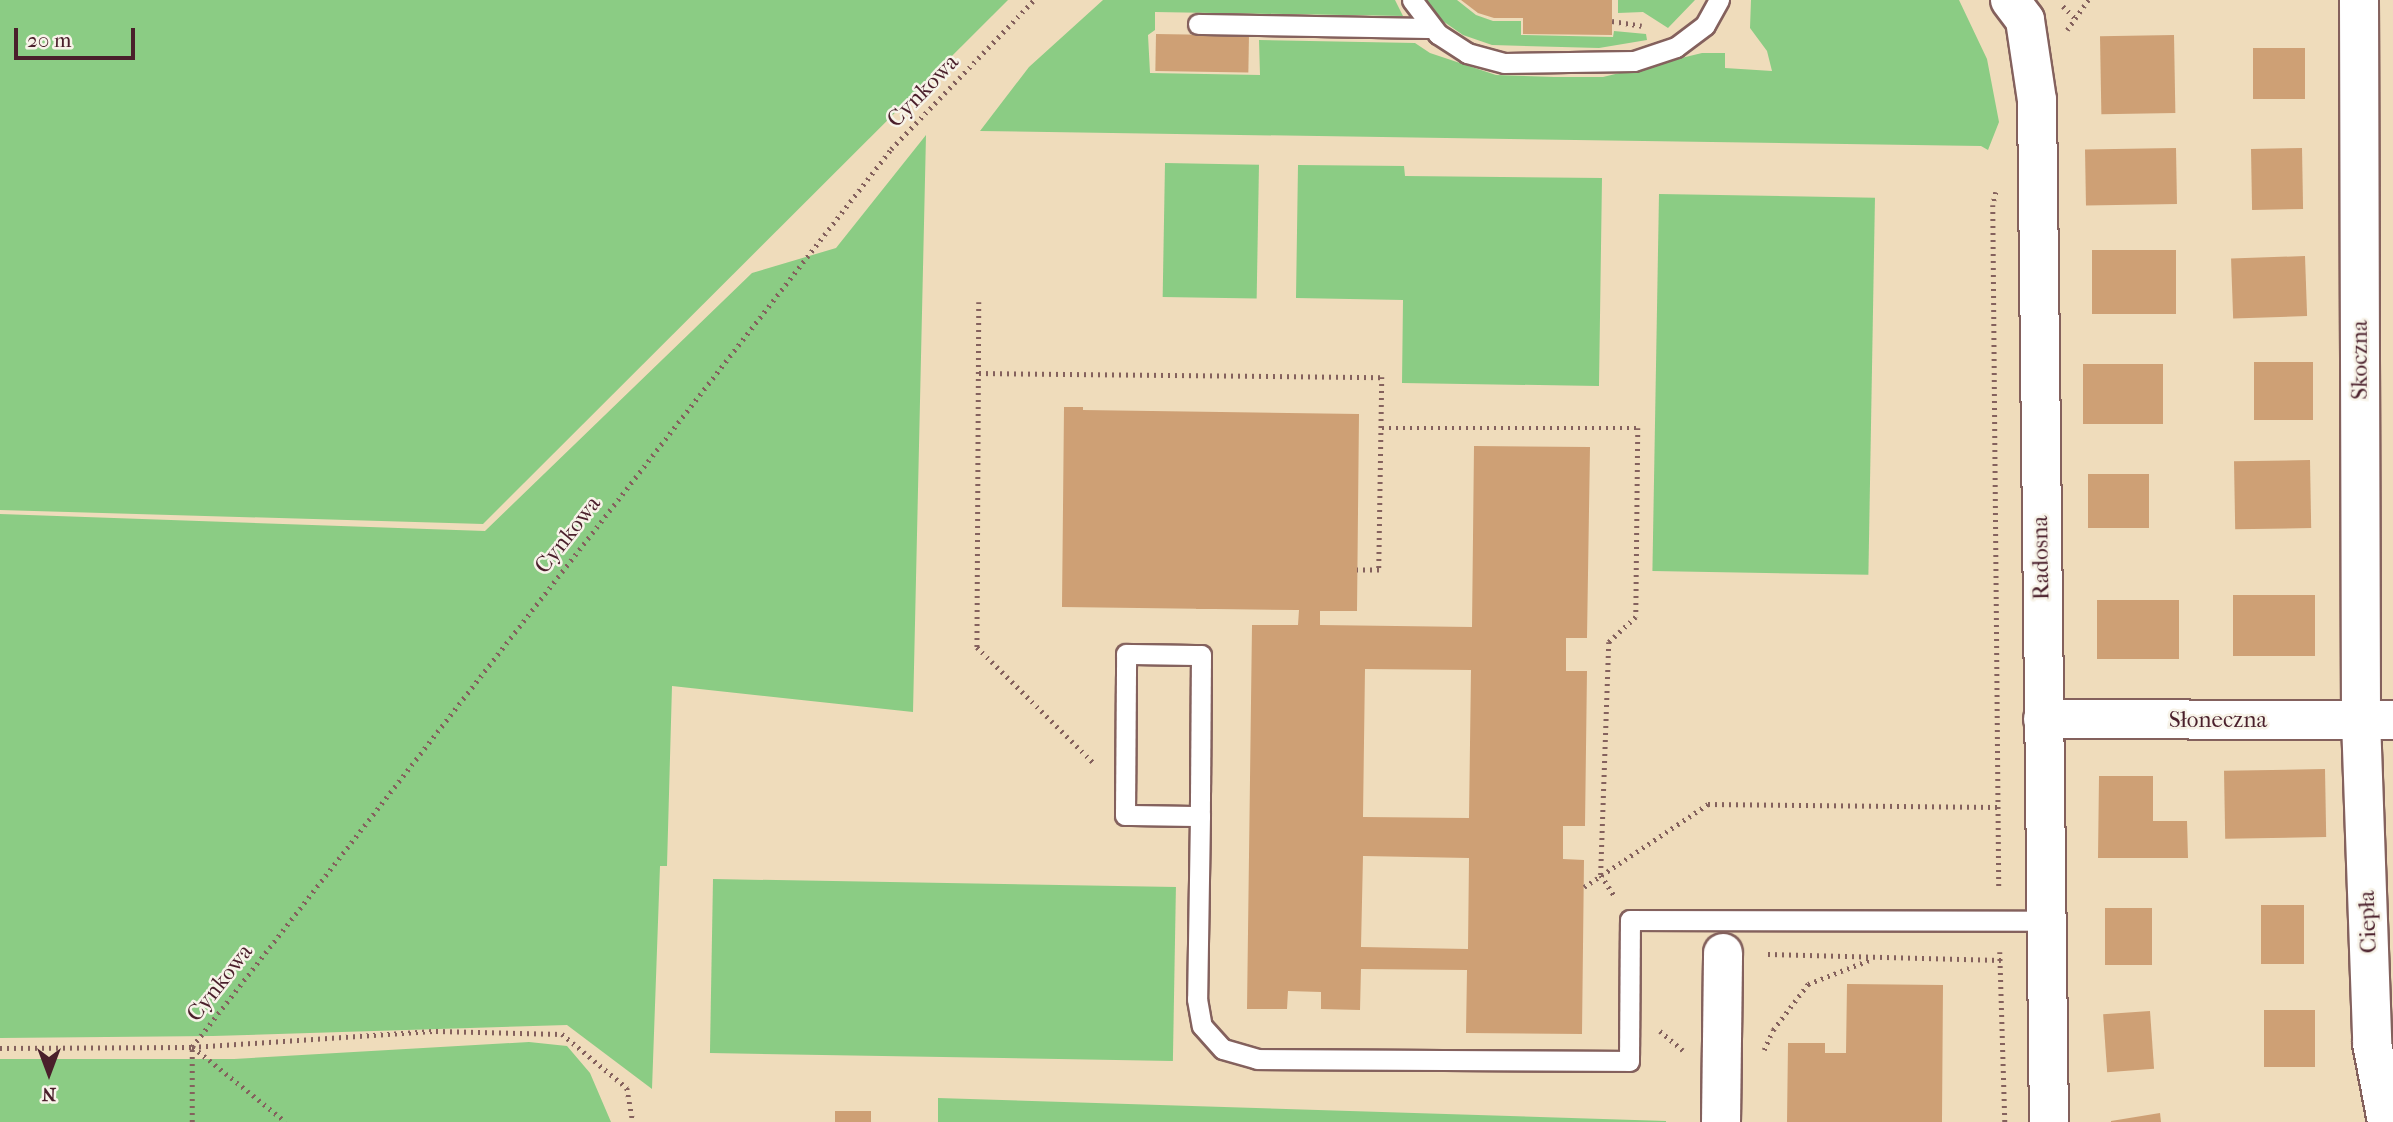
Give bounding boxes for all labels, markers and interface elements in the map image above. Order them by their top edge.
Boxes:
scale bar [18,14,138,58]
text: 20 m [27,28,71,52]
street label: Cynkowa [881,49,965,133]
street label: Skoczna [2346,320,2374,400]
street label: Cynkowa [529,491,607,579]
street label: Radosna [2026,516,2056,600]
street label: Słoneczna [2169,706,2267,734]
street label: Ciepła [2353,890,2383,954]
street label: Cynkowa [181,939,259,1027]
north arrow [14,1038,84,1108]
text: N [42,1083,56,1105]

